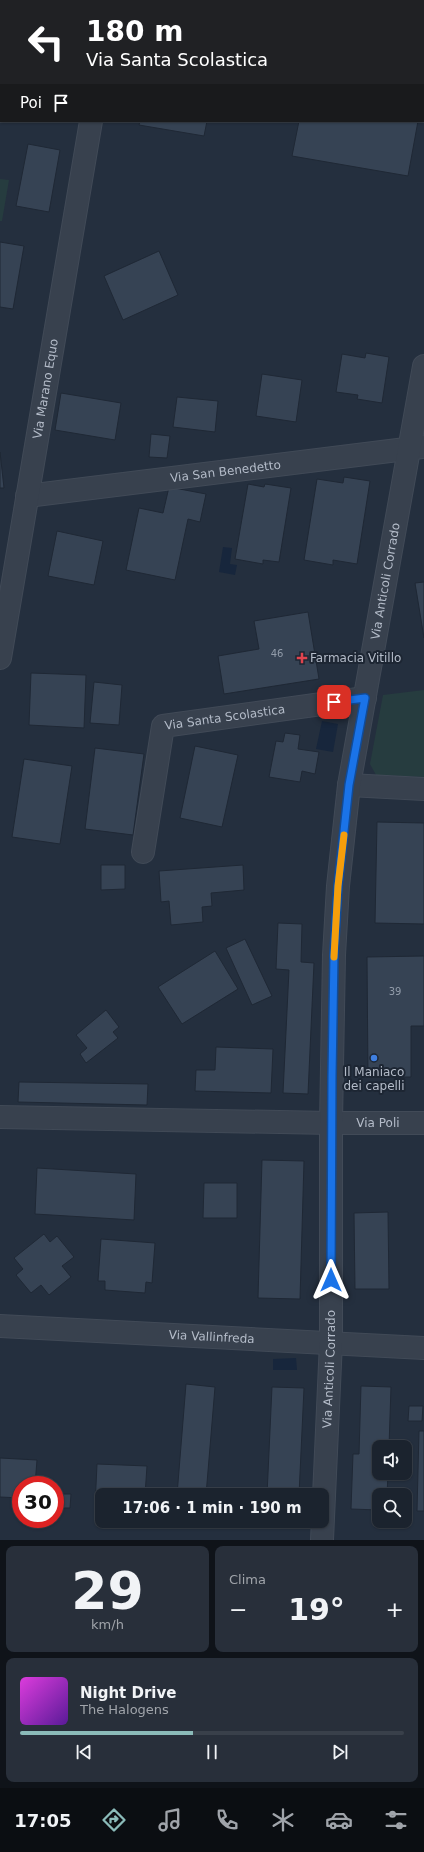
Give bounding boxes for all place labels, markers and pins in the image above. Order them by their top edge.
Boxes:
place label: Farmacia Vitillo [310,651,401,665]
marker: Farmacia Vitillo [297,653,307,663]
pin [317,685,351,719]
marker: Il Maniaco dei capelli [369,1053,379,1063]
place label: Il Maniaco dei capelli [343,1065,405,1093]

